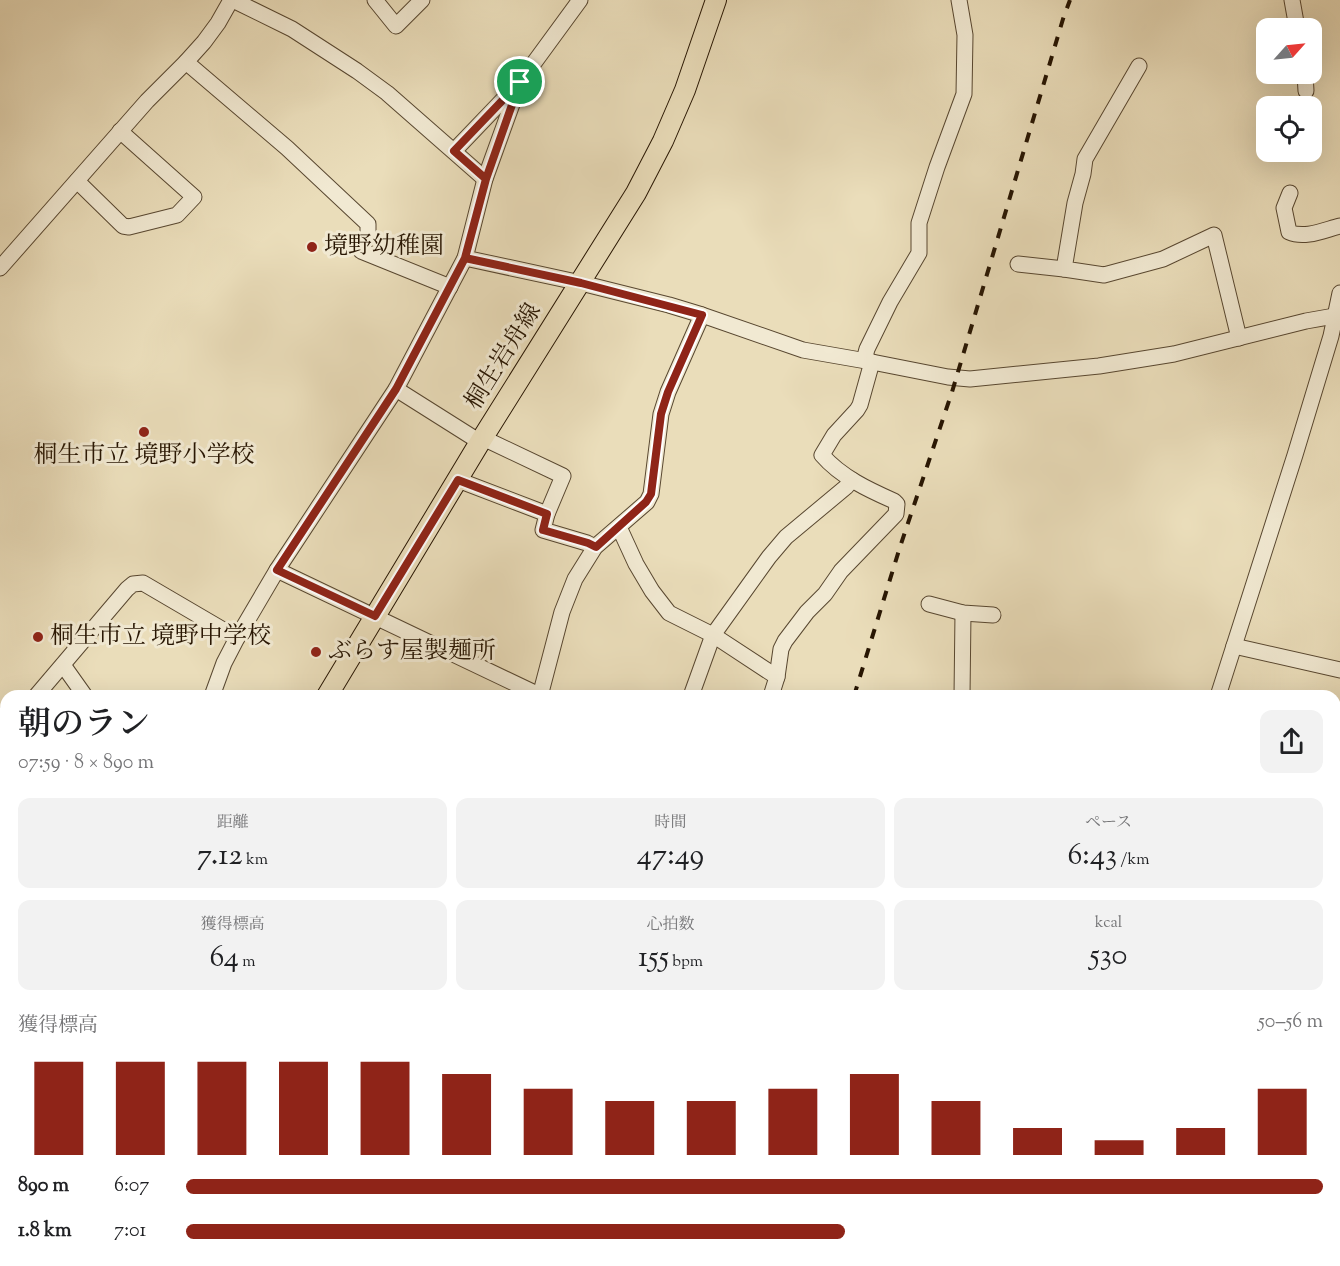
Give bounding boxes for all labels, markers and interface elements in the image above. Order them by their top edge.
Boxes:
north arrow [1256,18,1322,84]
map controls [1256,18,1322,162]
pin [494,56,545,107]
icon: arrive [503,65,536,98]
button: locate [1256,96,1322,162]
place label: 境野幼稚園 [324,230,444,264]
marker: 境野幼稚園 [305,240,319,254]
street label: 桐生岩舟線 [458,297,550,417]
marker: 桐生市立 境野小学校 [137,425,151,439]
place label: 桐生市立 境野小学校 [33,439,255,473]
place label: 桐生市立 境野中学校 [50,620,271,654]
marker: 桐生市立 境野中学校 [31,630,45,644]
place label: ぶらす屋製麺所 [328,635,496,669]
marker: ぶらす屋製麺所 [309,645,323,659]
text: 朝のラン [18,702,150,750]
button: share [1260,710,1323,773]
text: 07:59 · 8 × 890 m [18,749,154,778]
text: 距離 [216,812,249,835]
text: 時間 [654,812,687,835]
text: ペース [1085,812,1132,835]
text: 7.12 [197,835,243,878]
text: 47:49 [637,835,704,878]
text: 6:43 [1068,835,1117,878]
text: km [243,849,268,872]
text: /km [1117,849,1150,872]
text: kcal [1095,912,1122,935]
text: 獲得標高 [200,914,265,937]
text: 心拍数 [646,914,695,937]
text: 530 [1090,935,1127,978]
text: 64 [209,937,239,980]
text: 155 [638,937,669,980]
text: m [239,951,256,974]
text: bpm [669,951,703,974]
text: 50–56 m [1258,1008,1323,1037]
text: 獲得標高 [18,1012,98,1041]
text: 890 m [18,1172,69,1201]
text: 6:07 [114,1172,149,1201]
text: 1.8 km [18,1217,72,1246]
text: 7:01 [114,1217,146,1246]

